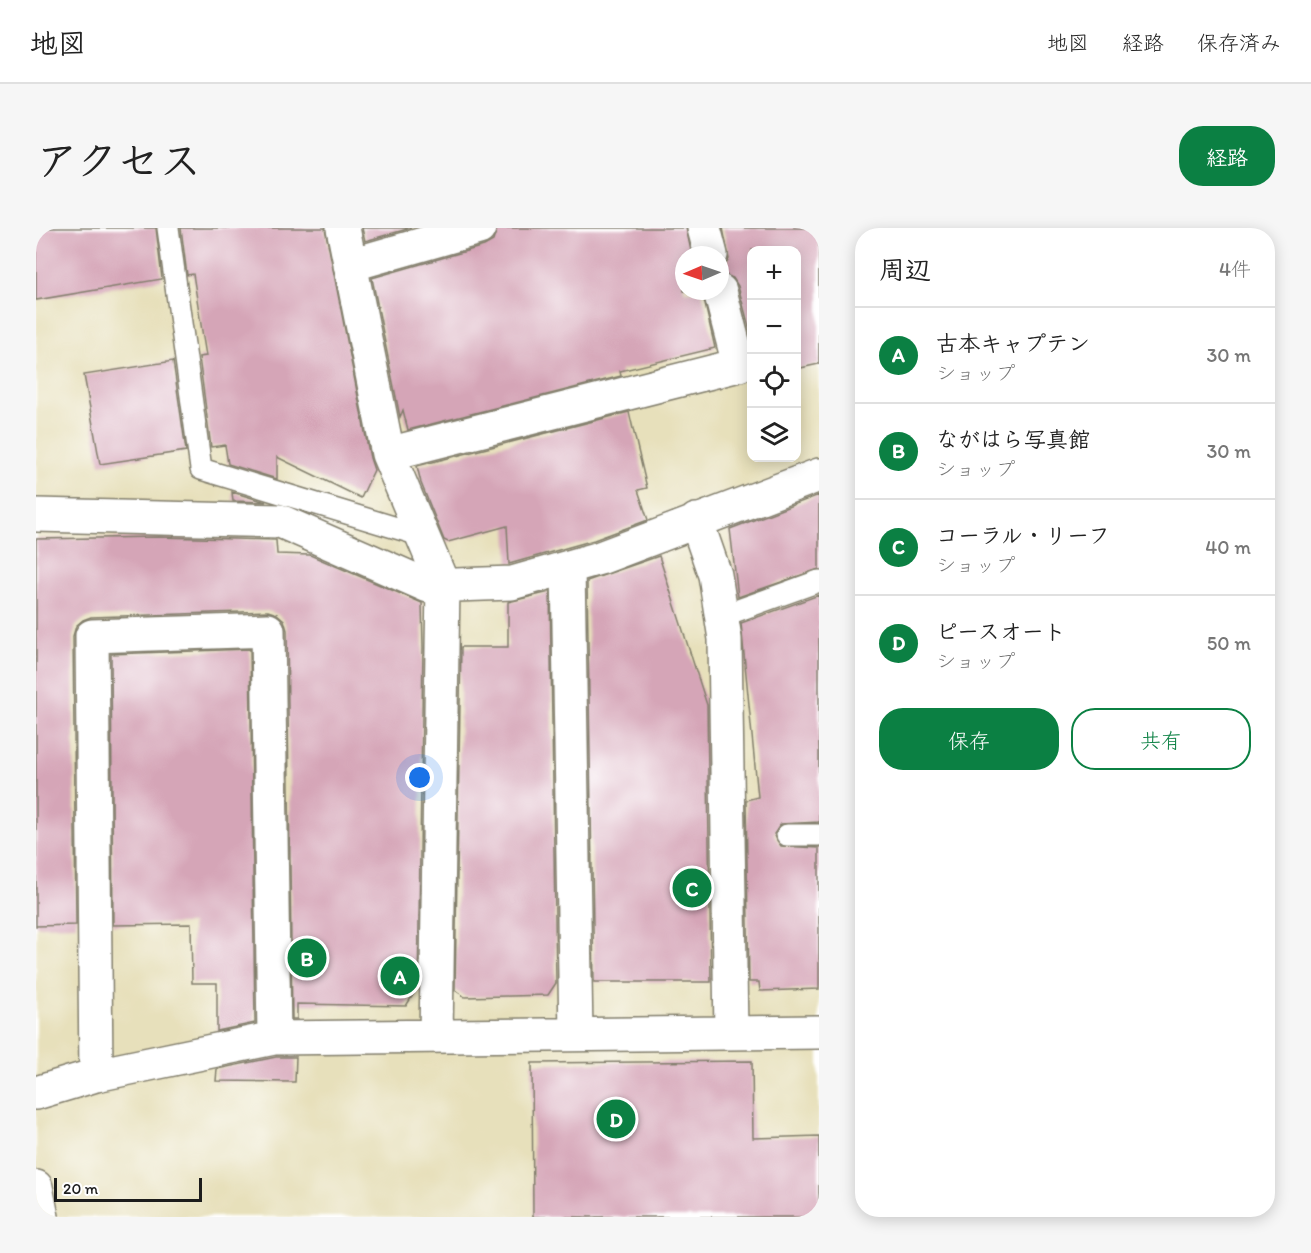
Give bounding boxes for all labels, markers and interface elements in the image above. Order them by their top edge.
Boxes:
text: 地図 [30,26,86,60]
text: 地図 [1047,30,1089,55]
text: 経路 [1122,30,1164,55]
text: 保存済み [1197,30,1281,55]
button: 経路 [1179,126,1275,186]
text: アクセス [36,135,201,186]
north arrow [675,246,729,300]
map controls [747,246,801,462]
button: + [747,246,801,300]
text: 周辺 [879,254,931,286]
text: 4件 [1219,257,1251,281]
button: − [747,300,801,354]
text: 古本キャプテン [936,330,1090,357]
text: A [892,343,905,367]
text: 30 m [1206,343,1251,367]
button: locate [747,354,801,408]
text: ショップ [936,361,1015,385]
button: layers [747,408,801,462]
text: ながはら写真館 [936,426,1090,453]
text: B [892,439,905,463]
text: 30 m [1206,439,1251,463]
text: ショップ [936,457,1015,481]
text: コーラル・リーフ [936,522,1110,549]
text: C [892,535,905,559]
text: 40 m [1205,535,1251,559]
text: ショップ [936,553,1015,577]
text: ピースオート [936,618,1066,645]
text: D [892,631,905,655]
text: 50 m [1207,631,1251,655]
text: ショップ [936,649,1015,673]
button: 保存 [879,708,1059,770]
button: 共有 [1071,708,1251,770]
your location [405,763,434,792]
pin: C [672,866,712,910]
pin: B [288,936,326,980]
pin: A [380,954,420,999]
pin: D [596,1096,636,1142]
scale bar [54,1175,202,1202]
text: 20 m [63,1179,98,1198]

